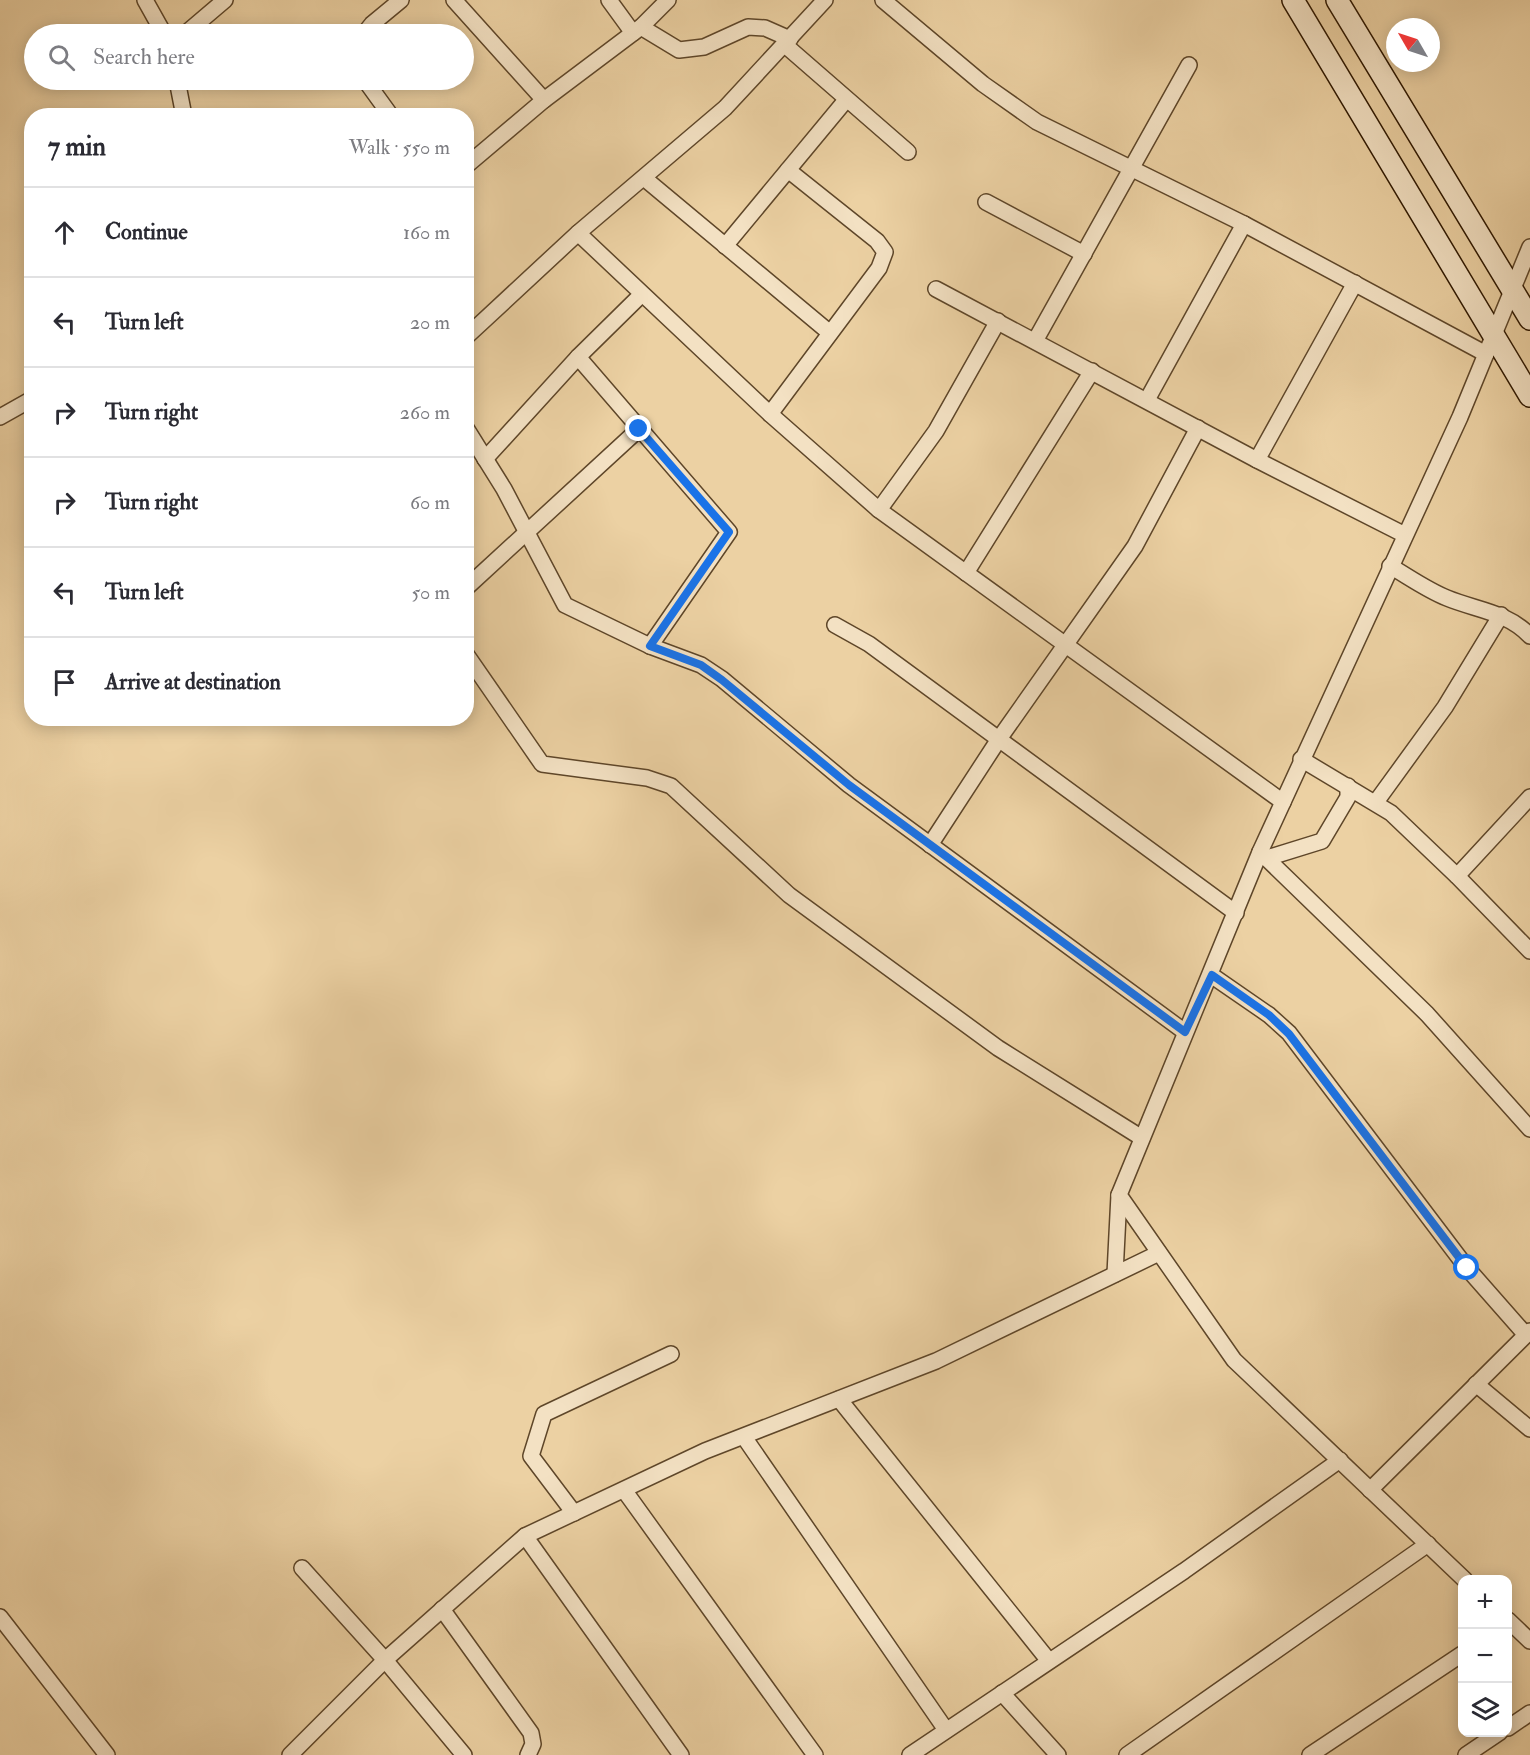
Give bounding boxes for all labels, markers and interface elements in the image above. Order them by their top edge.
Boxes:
north arrow [1386,18,1440,72]
search box [24,24,474,90]
icon: search [45,41,78,74]
text: Search here [93,43,195,71]
text: 7 min [48,131,106,163]
text: Walk · 550 m [349,135,450,160]
icon: ahead [48,216,81,249]
text: Continue [105,218,188,246]
text: 160 m [403,220,450,245]
icon: left [48,306,81,339]
text: Turn left [105,308,184,336]
text: 20 m [410,310,450,335]
icon: right [48,396,81,429]
text: Turn right [105,398,198,426]
text: 260 m [400,400,450,425]
route end [625,415,651,441]
icon: right [48,486,81,519]
text: Turn right [105,488,198,516]
text: 60 m [410,490,450,515]
icon: left [48,576,81,609]
text: Turn left [105,578,184,606]
text: 50 m [411,580,450,605]
icon: arrive [48,666,81,699]
text: Arrive at destination [105,668,281,696]
route start [1453,1254,1479,1280]
map controls [1458,1575,1512,1737]
button: + [1458,1575,1512,1629]
button: − [1458,1629,1512,1683]
button: layers [1458,1683,1512,1737]

